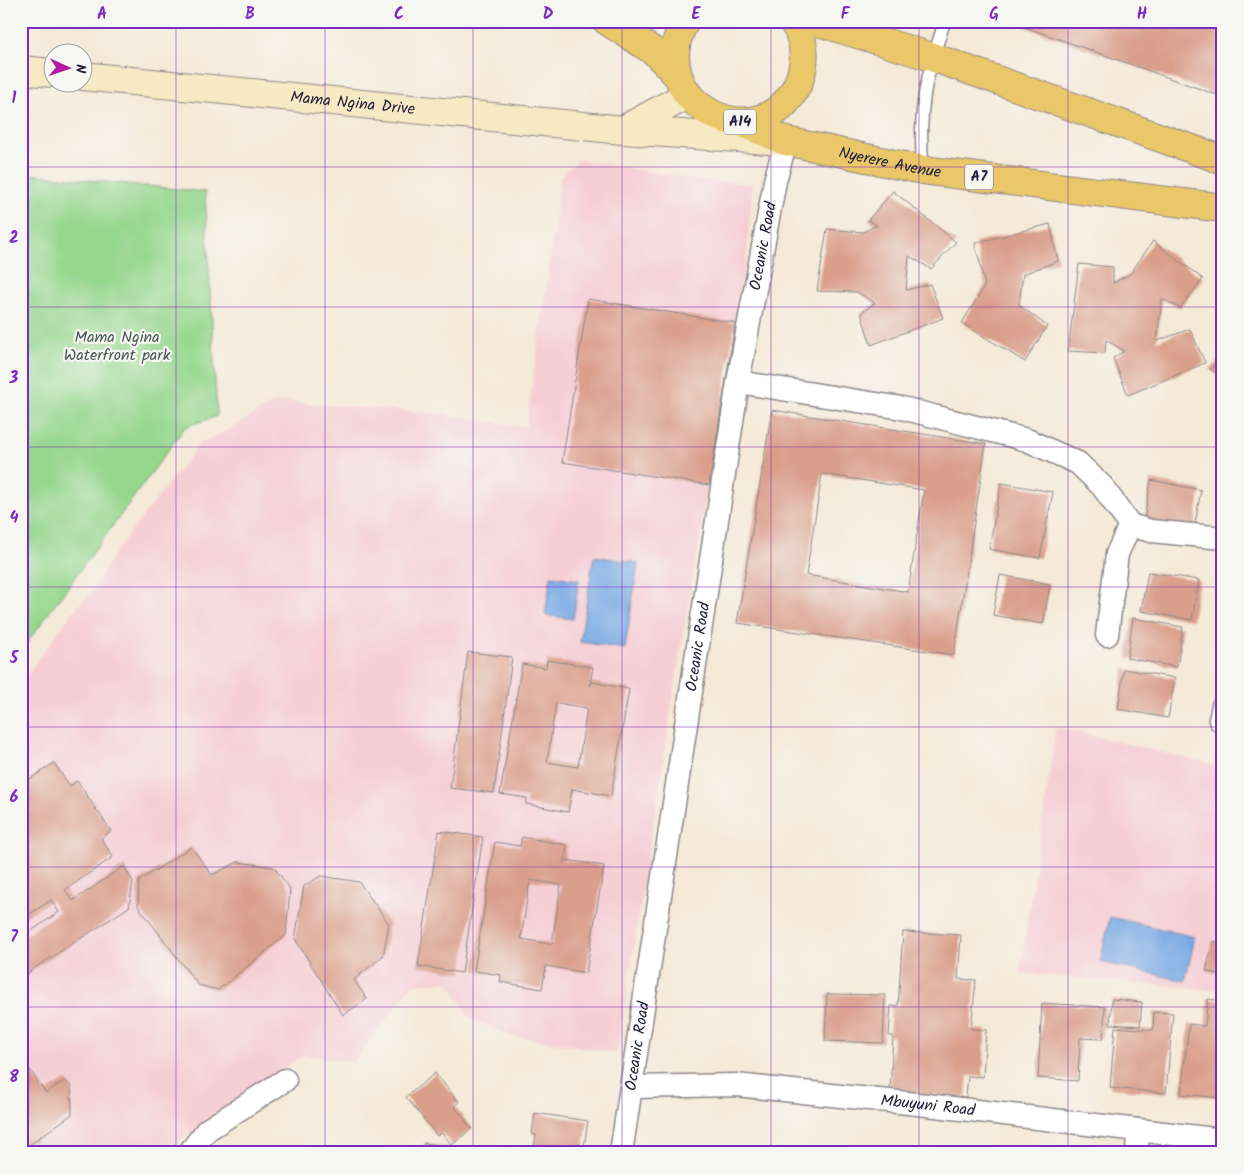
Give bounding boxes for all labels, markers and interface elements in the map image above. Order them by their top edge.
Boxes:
text: A [97,2,107,27]
text: B [245,2,255,27]
text: C [394,2,404,27]
text: D [543,2,554,27]
text: E [692,2,702,27]
text: F [841,2,851,27]
text: G [989,2,999,27]
text: H [1137,2,1147,27]
north arrow [42,42,92,92]
text: N [69,64,91,74]
street label: Mama Ngina Drive [289,84,416,122]
text: 1 [12,86,17,111]
road number: A14 [724,110,756,134]
street label: Nyerere Avenue [836,140,943,185]
road number: A7 [965,164,993,190]
street label: Oceanic Road [743,199,784,292]
text: 2 [9,226,19,251]
park label: Mama Ngina Waterfront park [64,325,171,368]
text: 3 [9,366,19,391]
text: 4 [10,506,19,531]
street label: Oceanic Road [679,600,717,693]
text: 5 [9,646,20,671]
text: 6 [10,785,19,810]
text: 7 [10,925,18,950]
street label: Oceanic Road [618,999,656,1092]
text: 8 [9,1065,19,1090]
street label: Mbuyuni Road [879,1088,977,1123]

